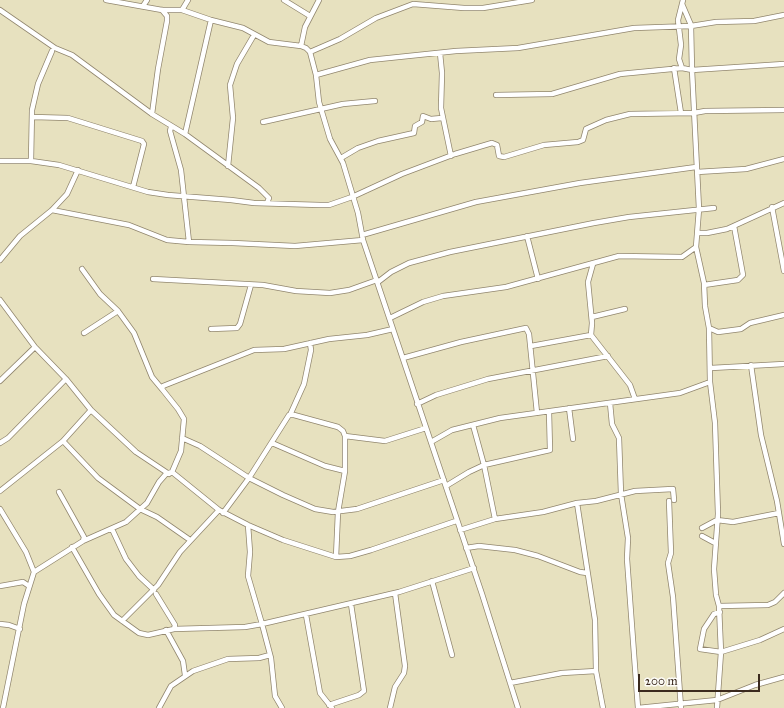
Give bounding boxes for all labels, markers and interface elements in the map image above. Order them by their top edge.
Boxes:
scale bar [640,666,762,692]
text: 200 m [645,674,678,688]

